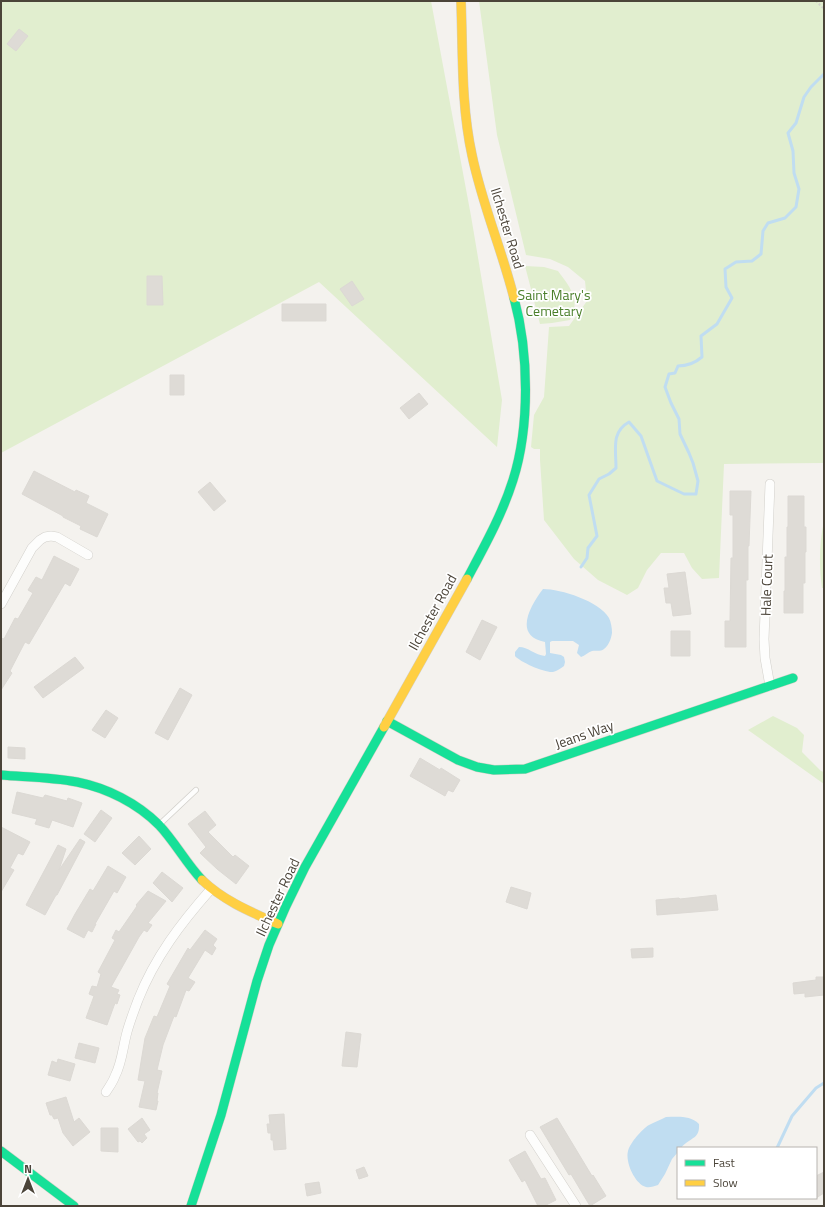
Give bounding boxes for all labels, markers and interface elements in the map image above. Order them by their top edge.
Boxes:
street label: Ilchester Road [486,185,530,271]
park label: Saint Mary's Cemetary [518,284,590,321]
street label: Hale Court [754,554,778,616]
street label: Ilchester Road [402,570,462,654]
street label: Jeans Way [552,714,617,754]
street label: Ilchester Road [250,854,304,940]
legend [677,1147,817,1199]
text: Fast [713,1153,736,1172]
north arrow [8,1159,48,1199]
text: N [24,1161,32,1177]
text: Slow [713,1173,738,1192]

